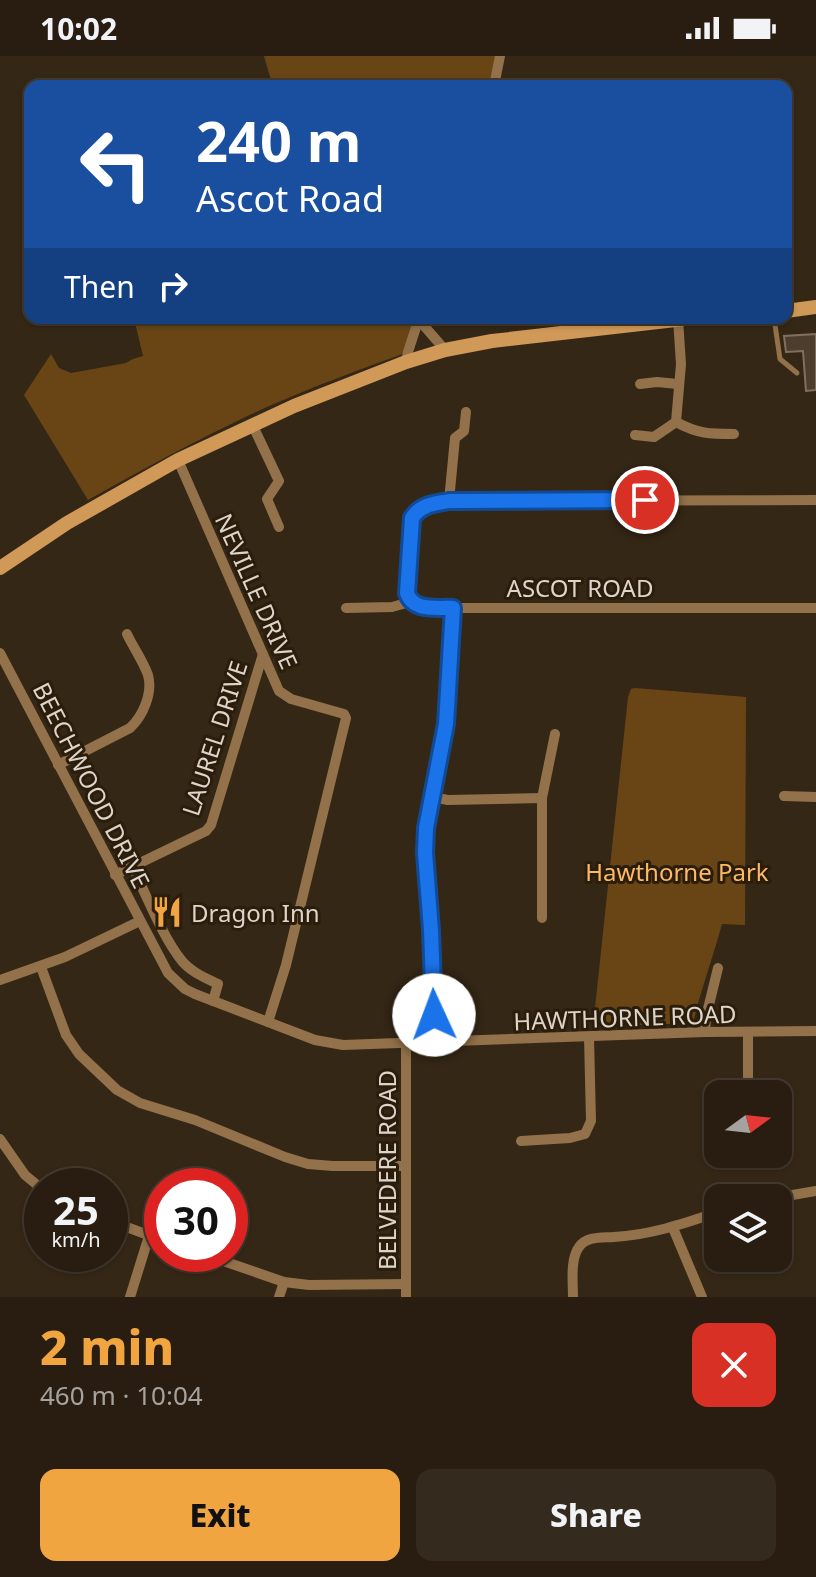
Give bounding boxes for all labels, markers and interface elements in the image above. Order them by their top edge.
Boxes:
text: 10:02 [40,8,117,49]
text: 240 m [196,102,361,178]
icon: left [64,112,168,216]
text: Ascot Road [196,174,384,223]
icon: right [151,264,195,308]
text: Then [64,266,135,307]
pin [611,466,679,534]
icon: arrive [623,478,667,522]
street label: NEVILLE DRIVE [208,508,306,674]
street label: ASCOT ROAD [507,571,653,604]
street label: LAUREL DRIVE [173,656,255,820]
street label: BEECHWOOD DRIVE [26,676,158,894]
park label: Hawthorne Park [585,855,769,888]
restaurant icon: Dragon Inn [150,895,184,929]
place label: Dragon Inn [191,896,320,929]
position arrow [392,973,476,1057]
street label: HAWTHORNE ROAD [513,997,737,1037]
street label: BELVEDERE ROAD [370,1070,403,1270]
north arrow [704,1080,792,1168]
map controls [704,1080,792,1272]
speed limit sign: 30 [144,1168,248,1272]
text: 25 [53,1182,99,1237]
button: layers [704,1184,792,1272]
text: km/h [51,1226,101,1253]
text: 2 min [40,1314,174,1379]
button: close [692,1323,776,1407]
text: 460 m · 10:04 [40,1377,203,1413]
button: Exit [40,1469,400,1561]
button: Share [416,1469,776,1561]

